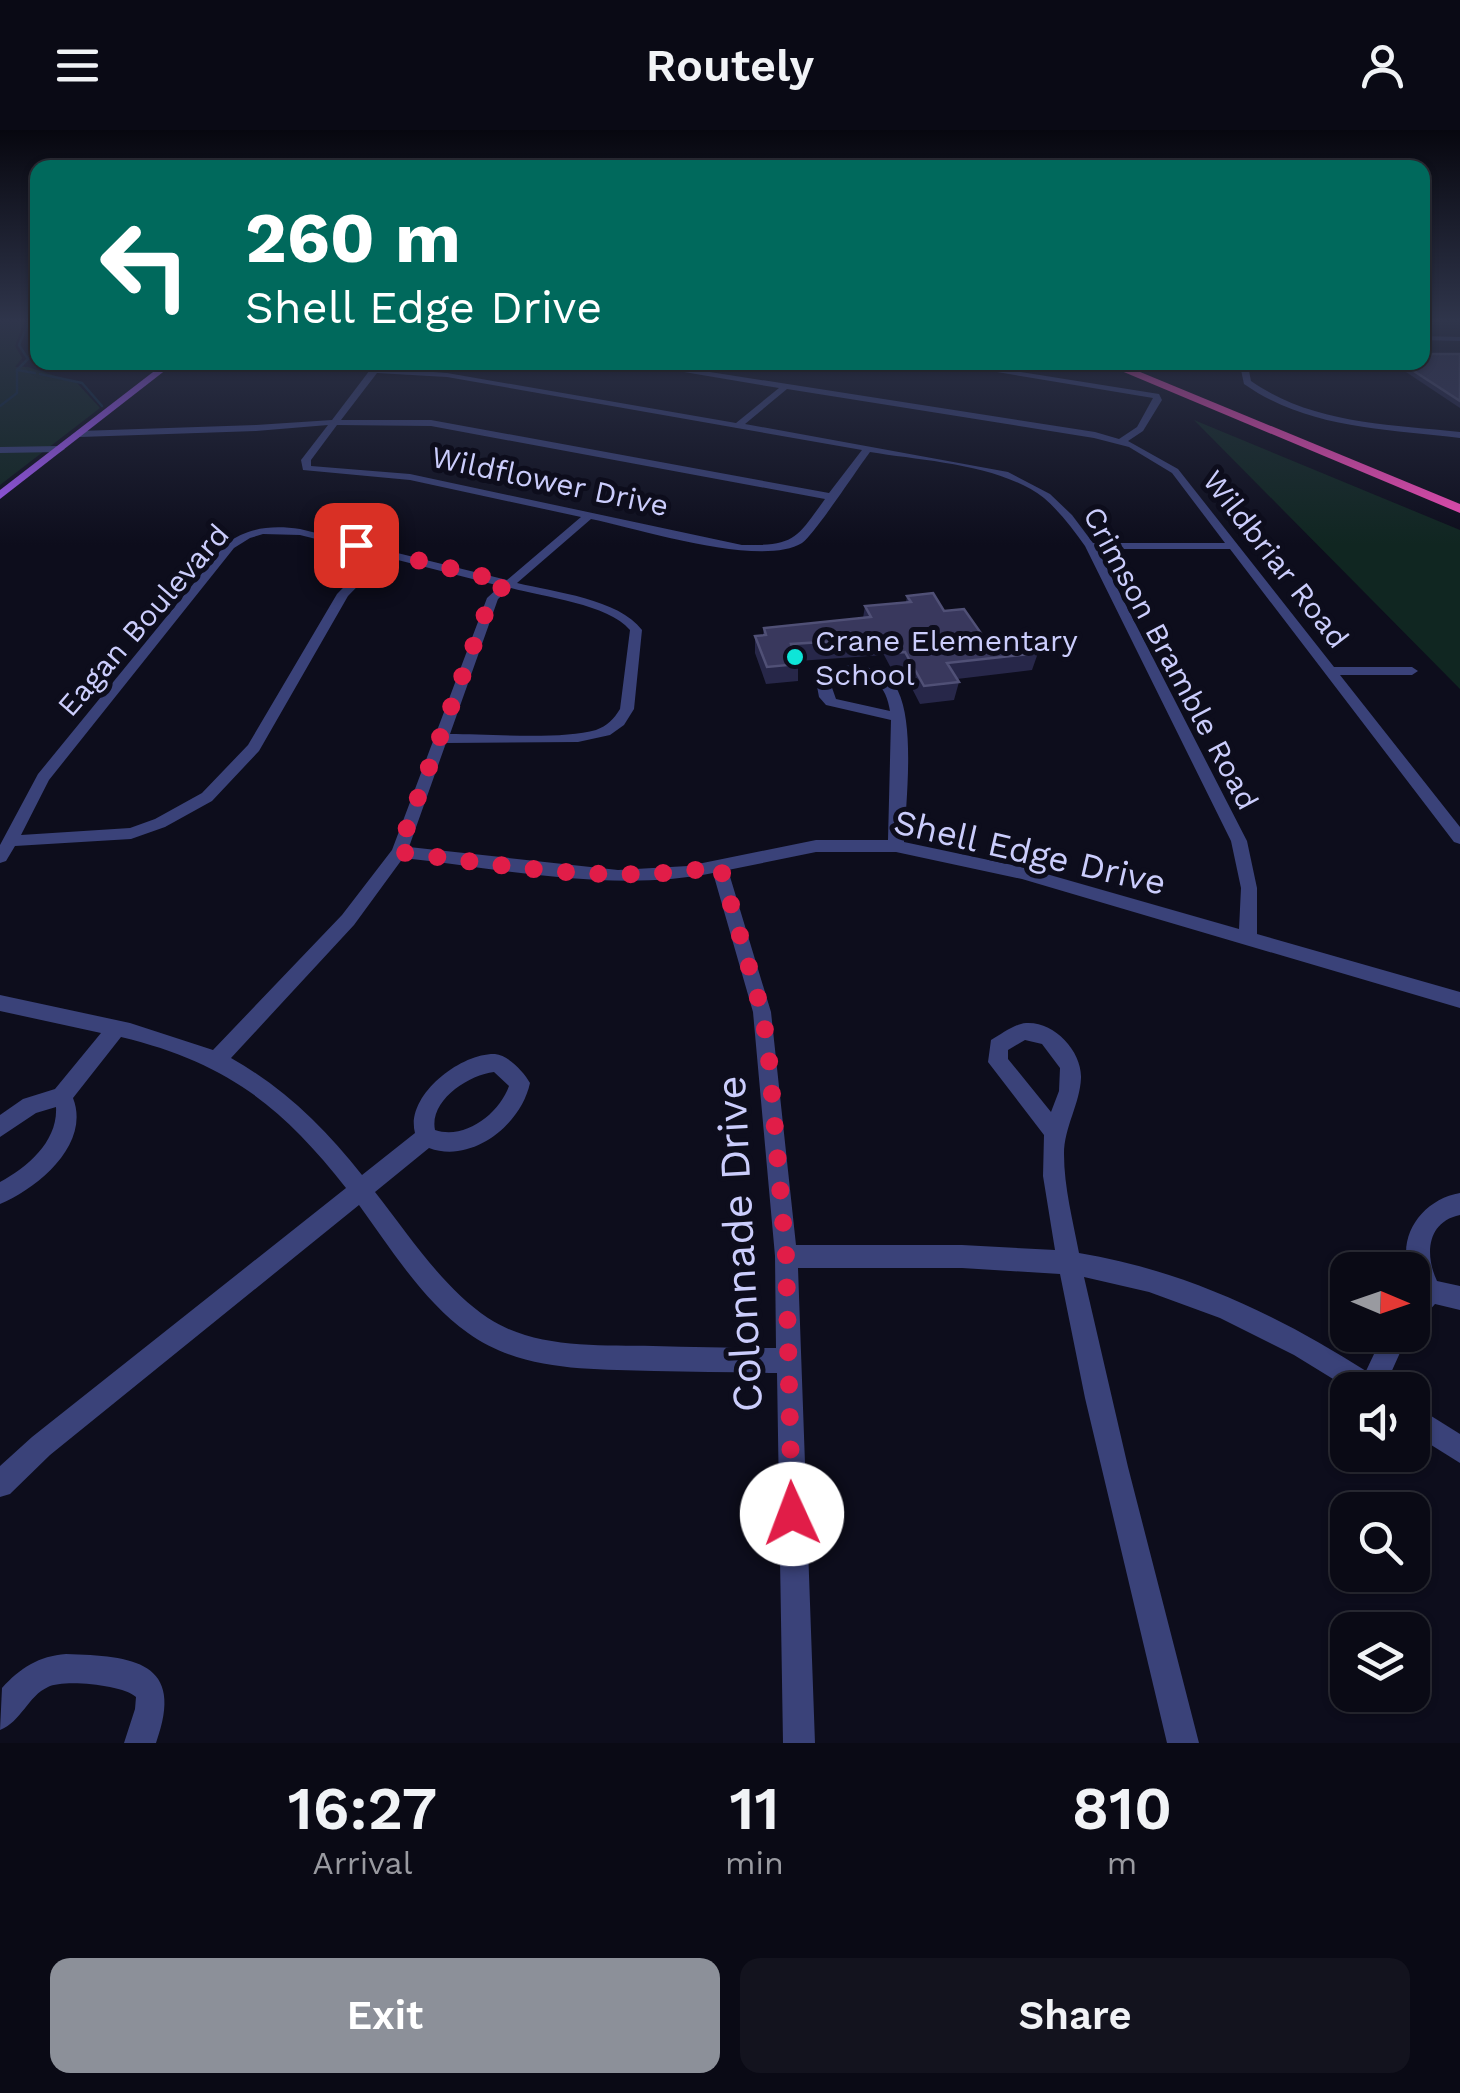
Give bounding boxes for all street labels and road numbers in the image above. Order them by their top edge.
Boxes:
street label: Wildflower Drive [428,439,672,523]
street label: Wildbriar Road [1196,463,1356,655]
street label: Crimson Bramble Road [1076,501,1266,815]
street label: Eagan Boulevard [50,517,236,723]
street label: Shell Edge Drive [890,800,1170,904]
street label: Colonnade Drive [706,1074,772,1414]

